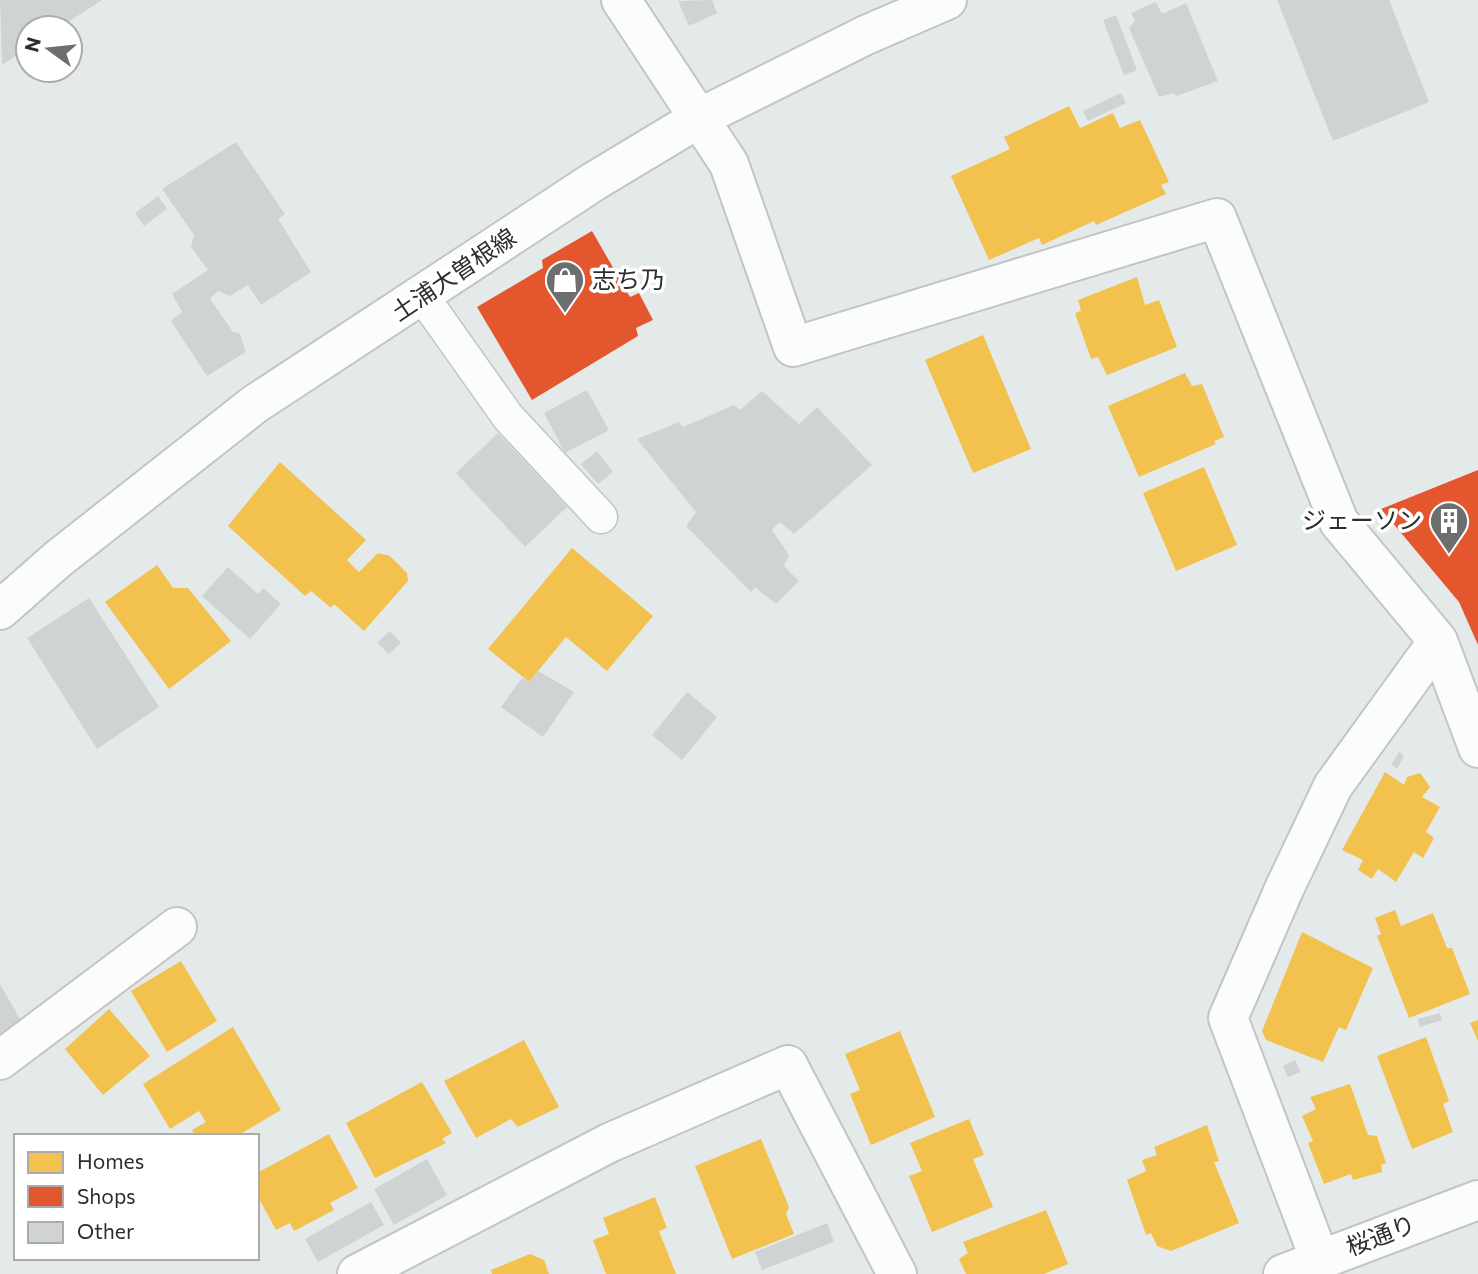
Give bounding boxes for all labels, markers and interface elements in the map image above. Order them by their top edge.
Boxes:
north arrow [14,14,84,84]
text: N [19,35,45,54]
street label: 土浦大曽根線 [385,221,521,326]
shop icon: 志ち乃 [544,259,586,314]
place label: 志ち乃 [592,264,664,293]
building icon: ジェーソン [1428,500,1470,555]
place label: ジェーソン [1302,505,1422,534]
legend [14,1134,259,1260]
text: Homes [77,1148,144,1173]
text: Shops [77,1183,136,1208]
street label: 桜通り [1342,1208,1419,1261]
text: Other [77,1218,134,1243]

